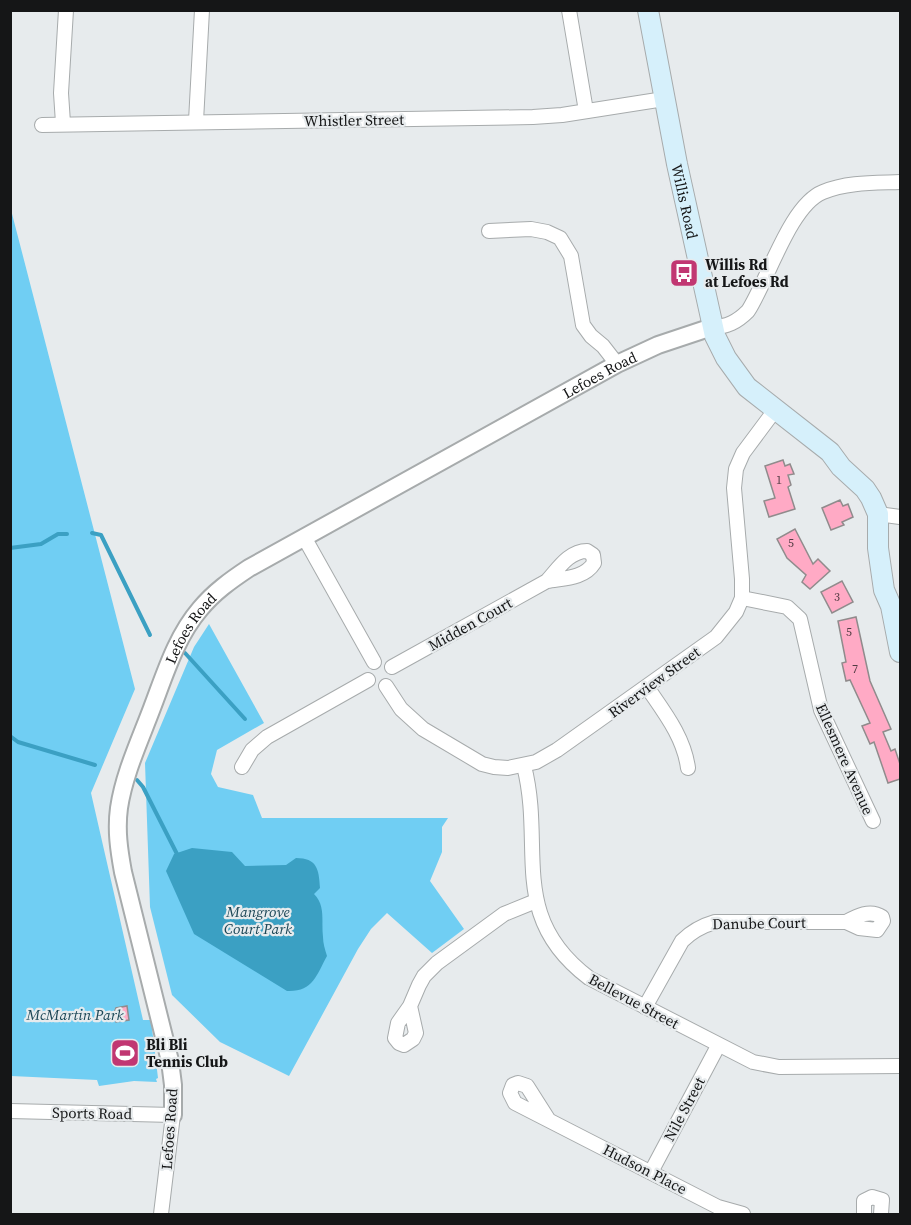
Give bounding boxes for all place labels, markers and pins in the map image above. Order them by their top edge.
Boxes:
place label: Willis Rd at Lefoes Rd [705,254,789,292]
bus stop icon: Willis Rd at Lefoes Rd [668,257,700,289]
place label: Bli Bli Tennis Club [146,1034,228,1072]
sports icon: Bli Bli Tennis Club [109,1037,141,1069]

